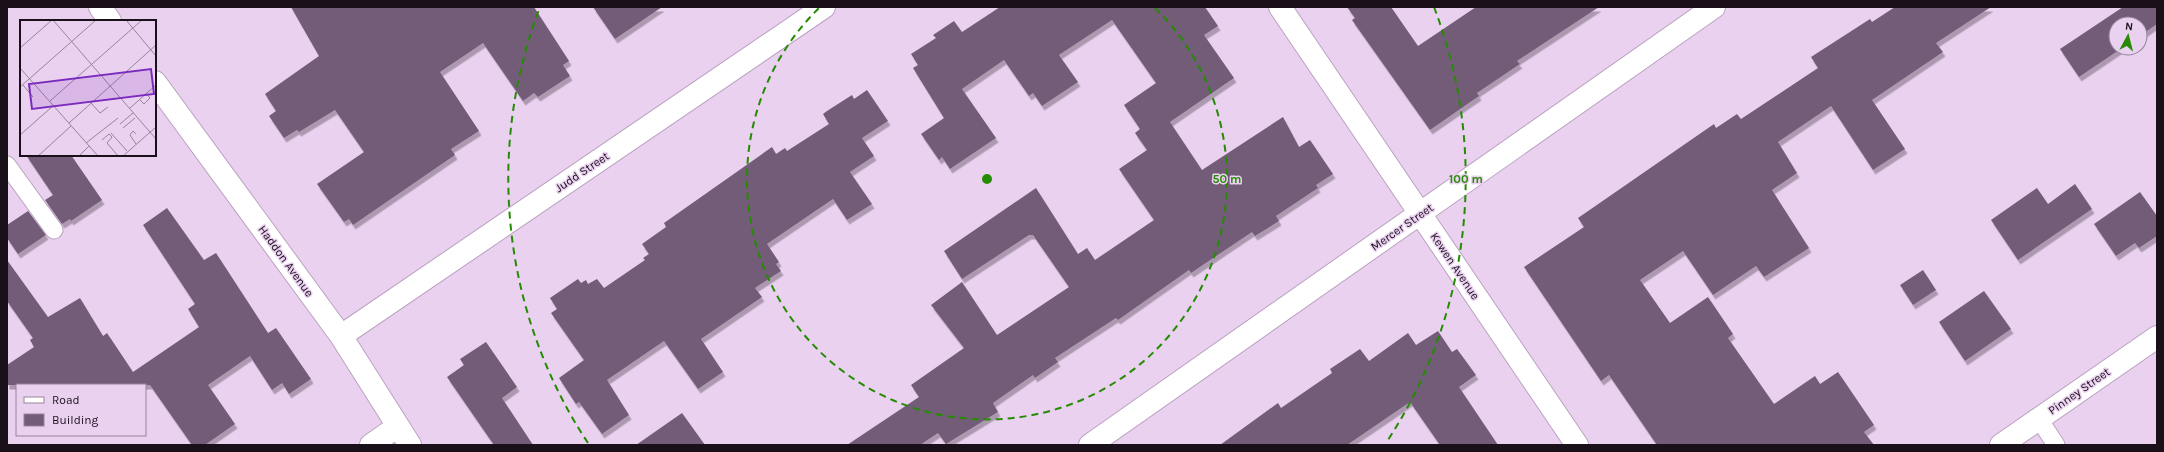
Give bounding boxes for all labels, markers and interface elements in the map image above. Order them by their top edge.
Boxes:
north arrow [2108,16,2148,56]
inset map [20,20,156,156]
text: N [2124,20,2134,34]
street label: Judd Street [552,149,612,195]
centre of rings [980,172,994,186]
text: 50 m [1213,172,1242,186]
text: 100 m [1449,172,1483,186]
street label: Mercer Street [1368,200,1436,254]
street label: Haddon Avenue [255,223,317,299]
street label: Kewen Avenue [1427,230,1483,302]
street label: Pinney Street [2045,364,2113,417]
legend [16,384,146,436]
text: Road [52,393,80,407]
text: Building [52,413,99,427]

